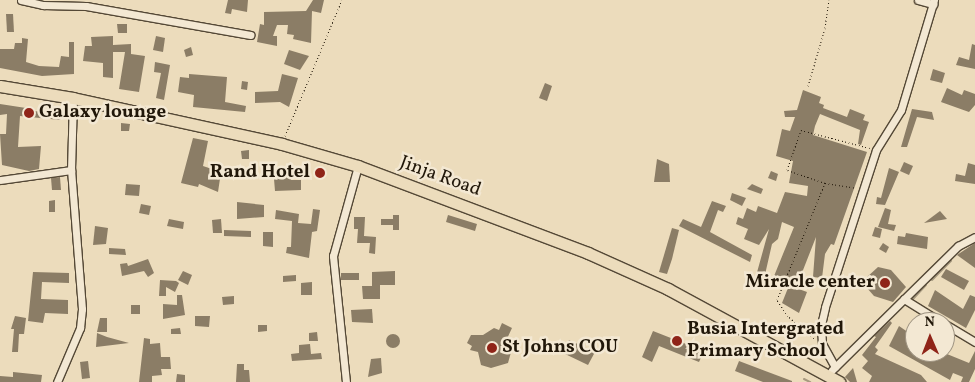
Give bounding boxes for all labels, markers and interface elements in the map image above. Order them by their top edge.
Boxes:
place label: Galaxy lounge [39,102,166,124]
marker: Galaxy lounge [23,107,35,119]
street label: Jinja Road [396,152,484,202]
place label: Rand Hotel [210,162,310,184]
marker: Rand Hotel [314,167,326,179]
place label: Miracle center [745,272,875,294]
marker: Miracle center [879,277,891,289]
north arrow [905,312,955,362]
text: N [924,313,935,332]
place label: Busia Intergrated Primary School [687,319,844,363]
marker: Busia Intergrated Primary School [671,335,683,347]
place label: St Johns COU [502,337,618,359]
marker: St Johns COU [486,342,498,354]

